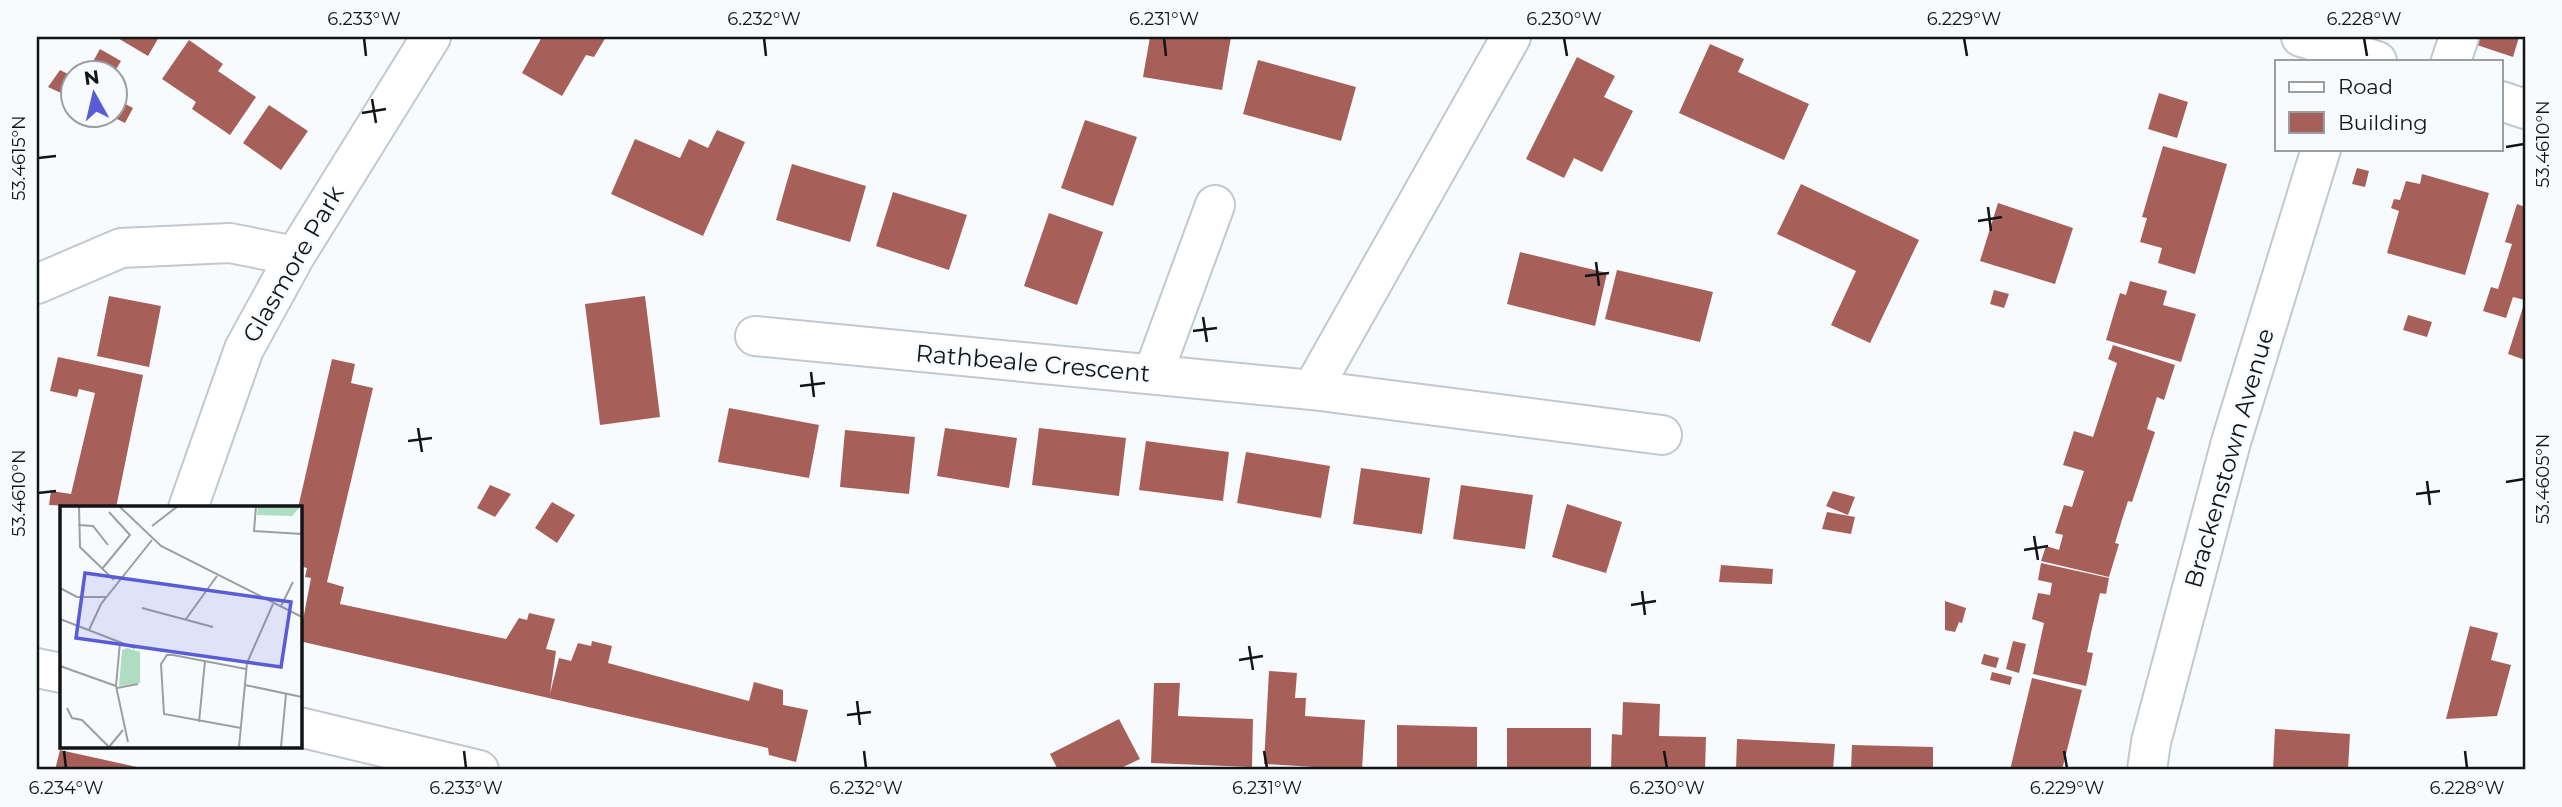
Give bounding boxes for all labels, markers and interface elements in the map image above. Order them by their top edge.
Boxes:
text: 6.233°W [327,8,401,30]
text: 6.232°W [727,8,801,30]
text: 6.231°W [1129,8,1199,30]
text: 6.230°W [1526,8,1602,30]
text: 6.229°W [1927,8,2001,30]
text: 6.228°W [2326,8,2402,30]
north arrow [60,60,130,130]
legend [2275,60,2502,150]
text: N [82,65,101,90]
text: Road [2338,74,2393,99]
text: 53.4610°N [2532,100,2554,188]
text: Building [2338,110,2428,135]
text: 53.4615°N [8,115,30,201]
street label: Glasmore Park [236,180,350,348]
street label: Brackenstown Avenue [2178,325,2280,591]
street label: Rathbeale Crescent [914,338,1152,388]
text: 53.4605°N [2532,434,2554,524]
text: 53.4610°N [8,449,30,537]
inset map [60,506,301,748]
text: 6.234°W [29,777,103,799]
text: 6.233°W [429,777,503,799]
text: 6.232°W [829,777,903,799]
text: 6.231°W [1232,777,1302,799]
text: 6.230°W [1629,777,1705,799]
text: 6.229°W [2030,777,2104,799]
text: 6.228°W [2429,777,2505,799]

